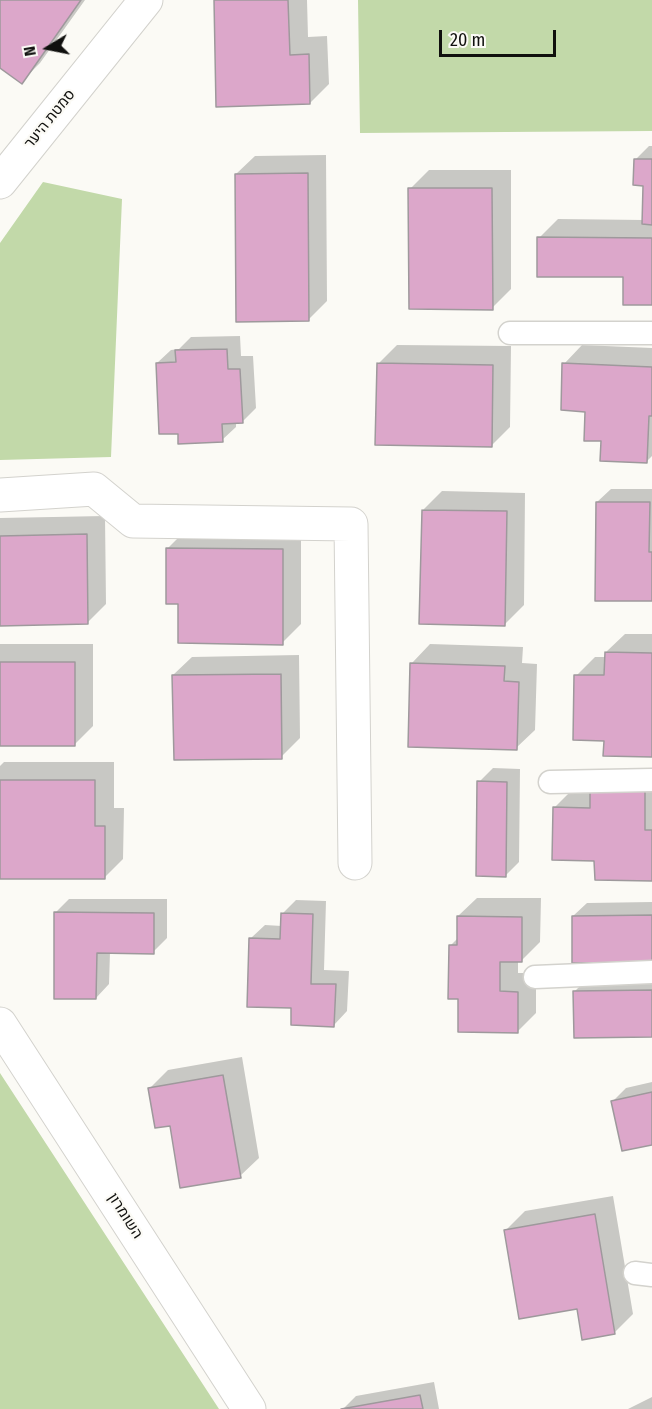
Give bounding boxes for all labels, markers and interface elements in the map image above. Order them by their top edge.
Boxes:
north arrow [18,18,78,78]
scale bar [442,18,559,56]
text: 20 m [450,29,485,51]
text: N [20,45,40,58]
street label: סמטת היער [21,86,79,152]
street label: השומרון [104,1190,146,1242]

